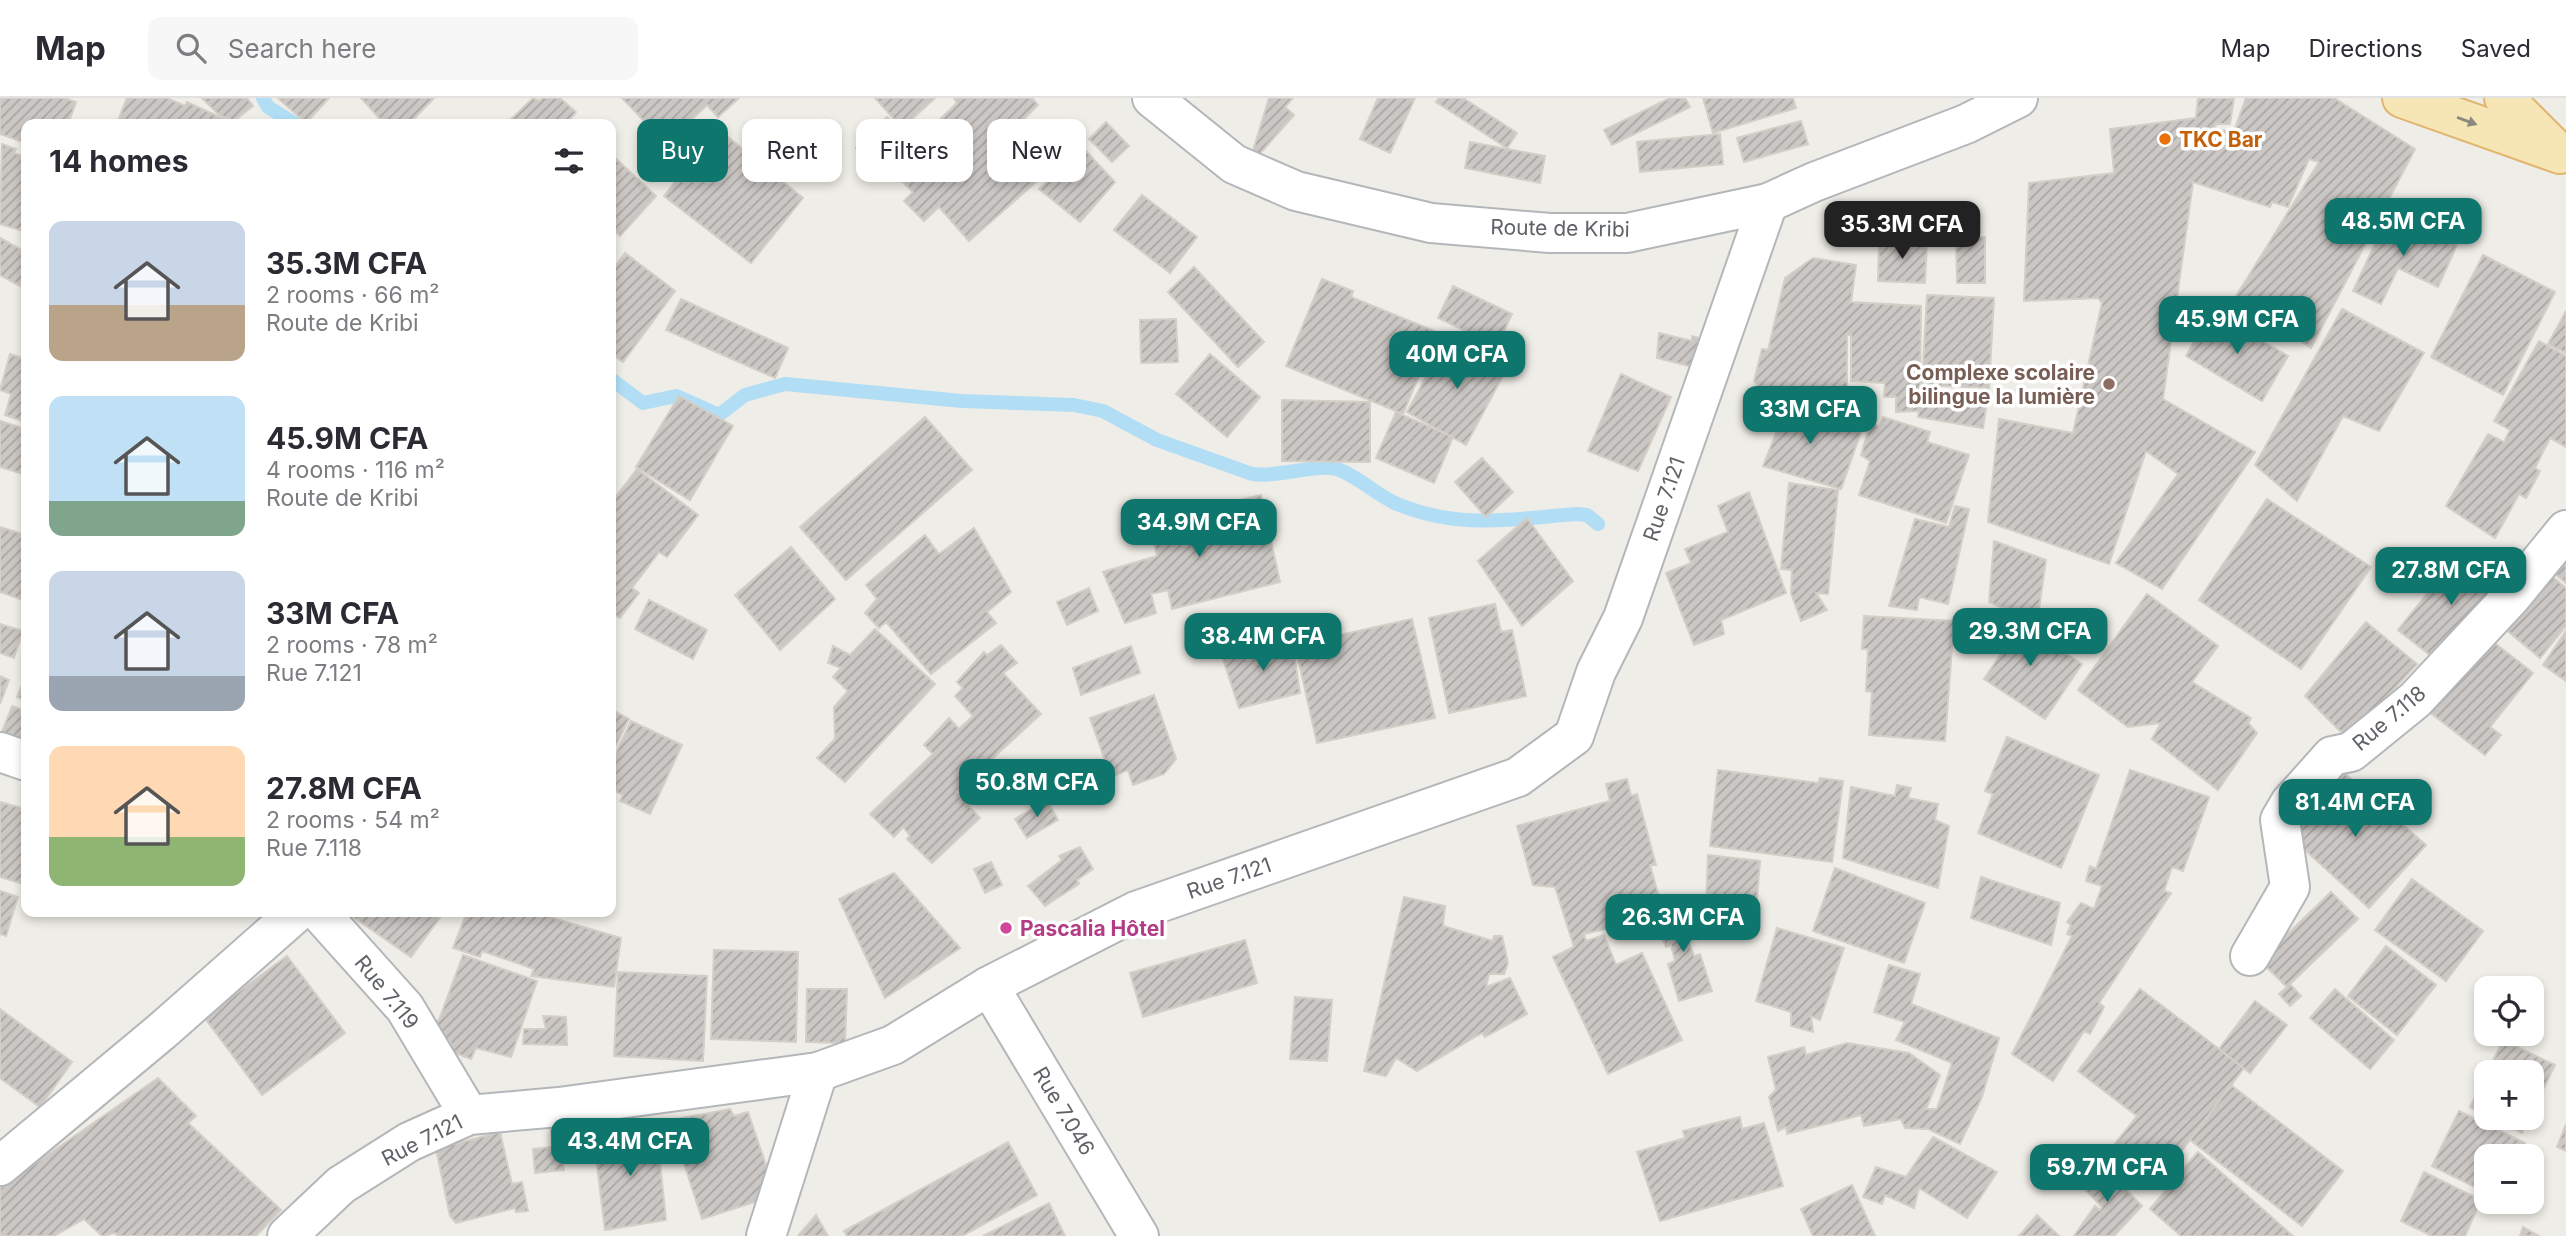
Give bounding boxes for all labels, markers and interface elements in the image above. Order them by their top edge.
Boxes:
search box [148,17,638,80]
text: Map [35,28,106,68]
icon: search [172,29,210,67]
text: Search here [228,33,376,64]
text: Map [2221,34,2270,63]
text: Directions [2308,34,2423,63]
text: Saved [2461,34,2531,63]
one-way arrow [2456,116,2477,127]
chip: Buy [637,119,728,182]
chip: Rent [742,119,842,182]
chip: Filters [856,119,973,182]
chip: New [987,119,1086,182]
place label: TKC Bar [2179,127,2263,152]
marker: TKC Bar [2157,131,2173,147]
icon: filters [550,142,588,180]
text: 14 homes [49,143,188,179]
pin: 48.5M CFA [2323,198,2483,258]
pin: 35.3M CFA [1822,202,1982,261]
text: 48.5M CFA [2341,207,2465,235]
text: 35.3M CFA [1840,210,1964,238]
street label: Route de Kribi [1490,214,1630,242]
text: 35.3M CFA [266,245,427,281]
icon: home [105,249,189,333]
text: 2 rooms · 66 m² [266,281,440,309]
pin: 45.9M CFA [2157,296,2317,356]
text: 45.9M CFA [2175,305,2299,333]
text: Route de Kribi [266,309,419,337]
pin: 40M CFA [1392,331,1522,391]
text: 40M CFA [1405,340,1509,368]
place label: Complexe scolaire bilingue la lumière [1906,360,2095,409]
marker: Complexe scolaire bilingue la lumière [2101,376,2117,392]
pin: 33M CFA [1745,386,1875,446]
text: 33M CFA [1759,395,1861,423]
text: 45.9M CFA [266,420,428,456]
icon: home [105,424,189,508]
street label: Rue 7.121 [1638,454,1690,544]
text: 4 rooms · 116 m² [266,456,445,484]
text: Route de Kribi [266,484,419,512]
pin: 34.9M CFA [1119,500,1279,559]
text: 34.9M CFA [1137,508,1261,536]
pin: 27.8M CFA [2371,547,2531,607]
text: 27.8M CFA [2391,556,2511,584]
text: 33M CFA [266,595,399,631]
icon: home [105,599,189,683]
pin: 29.3M CFA [1950,608,2110,668]
pin: 38.4M CFA [1183,614,1343,673]
text: 29.3M CFA [1968,617,2092,645]
text: 38.4M CFA [1200,622,1326,650]
text: 2 rooms · 78 m² [266,631,438,659]
text: Rue 7.121 [266,659,362,687]
street label: Rue 7.118 [2347,680,2431,756]
pin: 50.8M CFA [957,760,1117,819]
text: 50.8M CFA [975,768,1099,796]
text: 27.8M CFA [266,770,422,806]
icon: home [105,774,189,858]
pin: 81.4M CFA [2275,780,2435,839]
text: 81.4M CFA [2295,788,2415,816]
text: 2 rooms · 54 m² [266,806,440,834]
text: Rue 7.118 [266,834,362,862]
street label: Rue 7.121 [1184,852,1274,904]
pin: 26.3M CFA [1603,894,1763,954]
text: 26.3M CFA [1621,903,1745,931]
place label: Pascalia Hôtel [1020,916,1165,941]
marker: Pascalia Hôtel [998,920,1014,936]
street label: Rue 7.119 [350,950,424,1034]
map controls [2474,976,2544,1214]
button: locate [2474,976,2544,1046]
button: + [2474,1060,2544,1130]
street label: Rue 7.046 [1028,1062,1100,1160]
street label: Rue 7.121 [377,1109,467,1171]
pin: 43.4M CFA [550,1118,710,1178]
text: 43.4M CFA [567,1127,693,1155]
pin: 59.7M CFA [2027,1144,2187,1204]
button: − [2474,1144,2544,1214]
text: 59.7M CFA [2046,1153,2168,1181]

